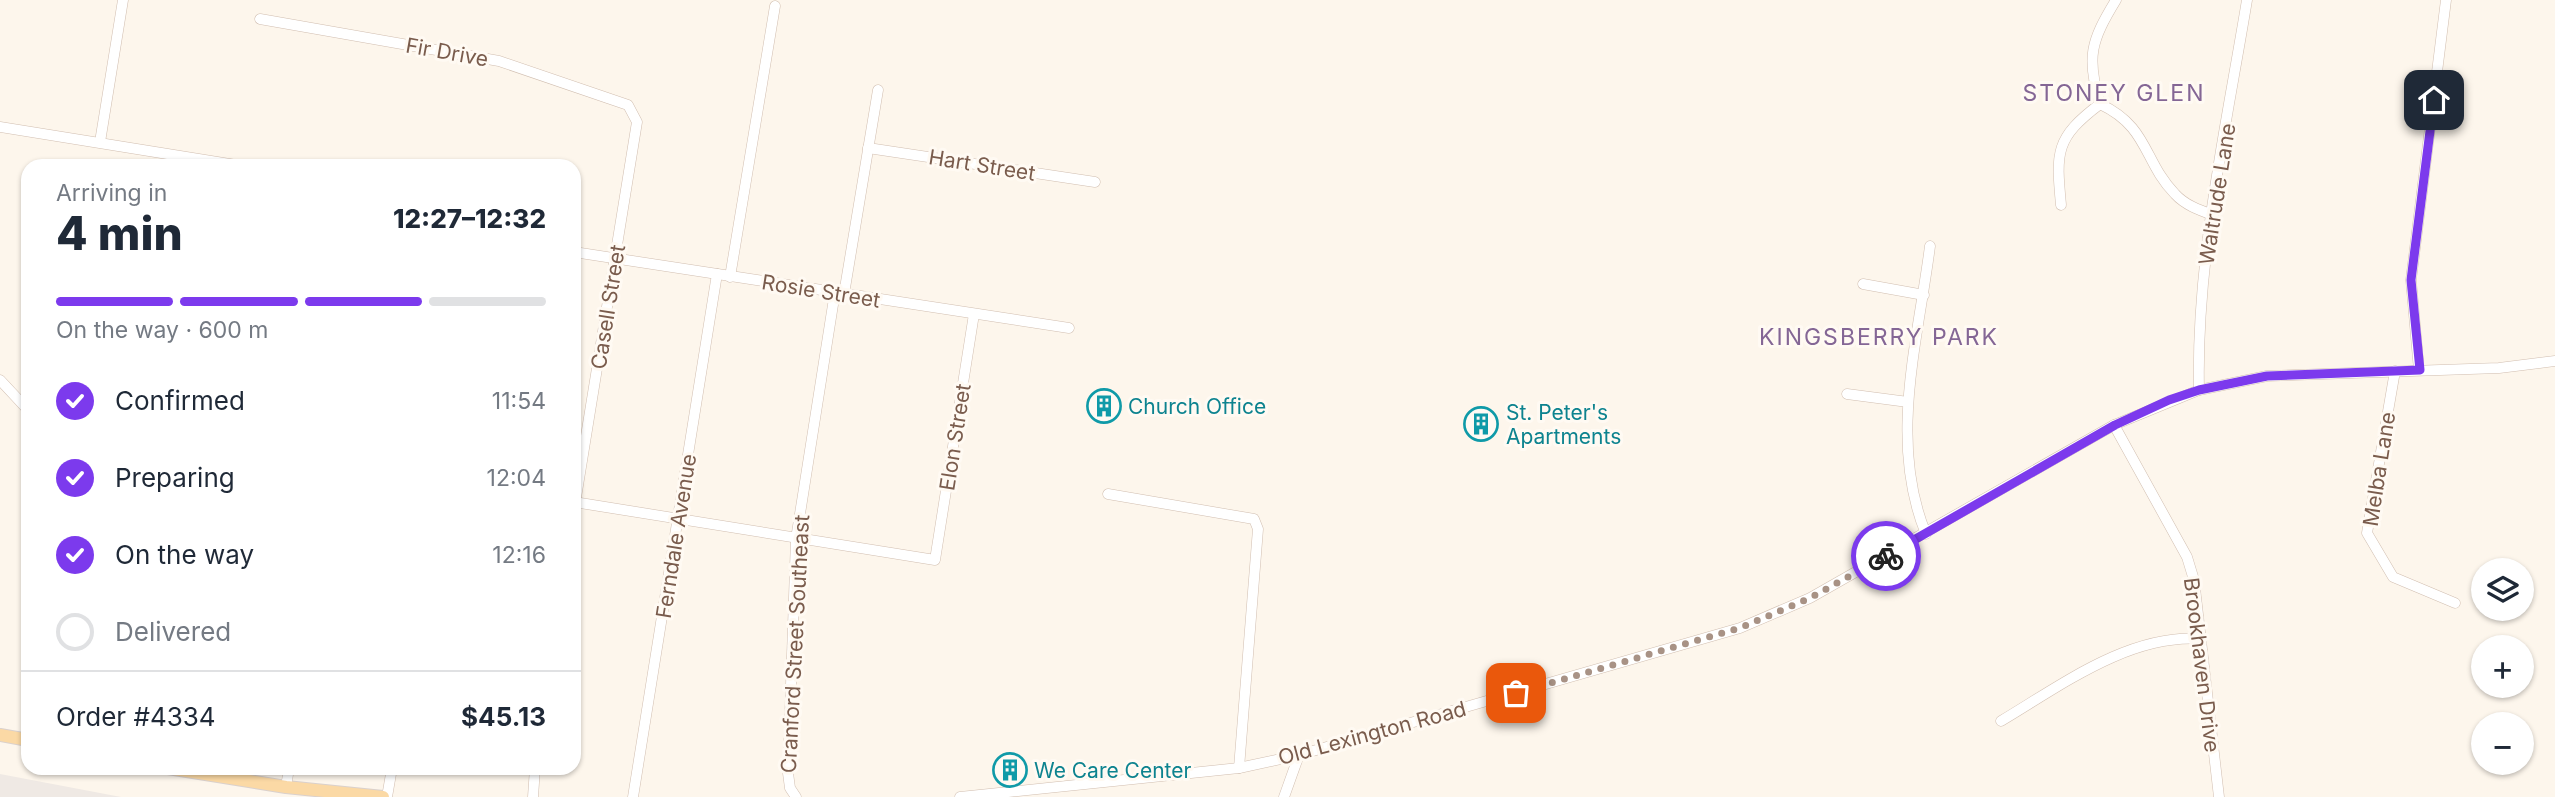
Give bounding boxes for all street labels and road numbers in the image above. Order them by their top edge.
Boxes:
street label: Fir Drive [404,32,490,72]
street label: Waltrude Lane [2193,121,2241,267]
street label: Hart Street [927,144,1037,186]
street label: Casell Street [586,243,630,371]
street label: Rosie Street [760,269,882,313]
street label: Elon Street [934,382,976,492]
street label: Melba Lane [2358,410,2400,528]
street label: Ferndale Avenue [651,452,701,620]
street label: Cranford Street Southeast [776,514,814,774]
street label: Brookhaven Drive [2179,576,2225,754]
street label: Old Lexington Road [1275,696,1469,770]

